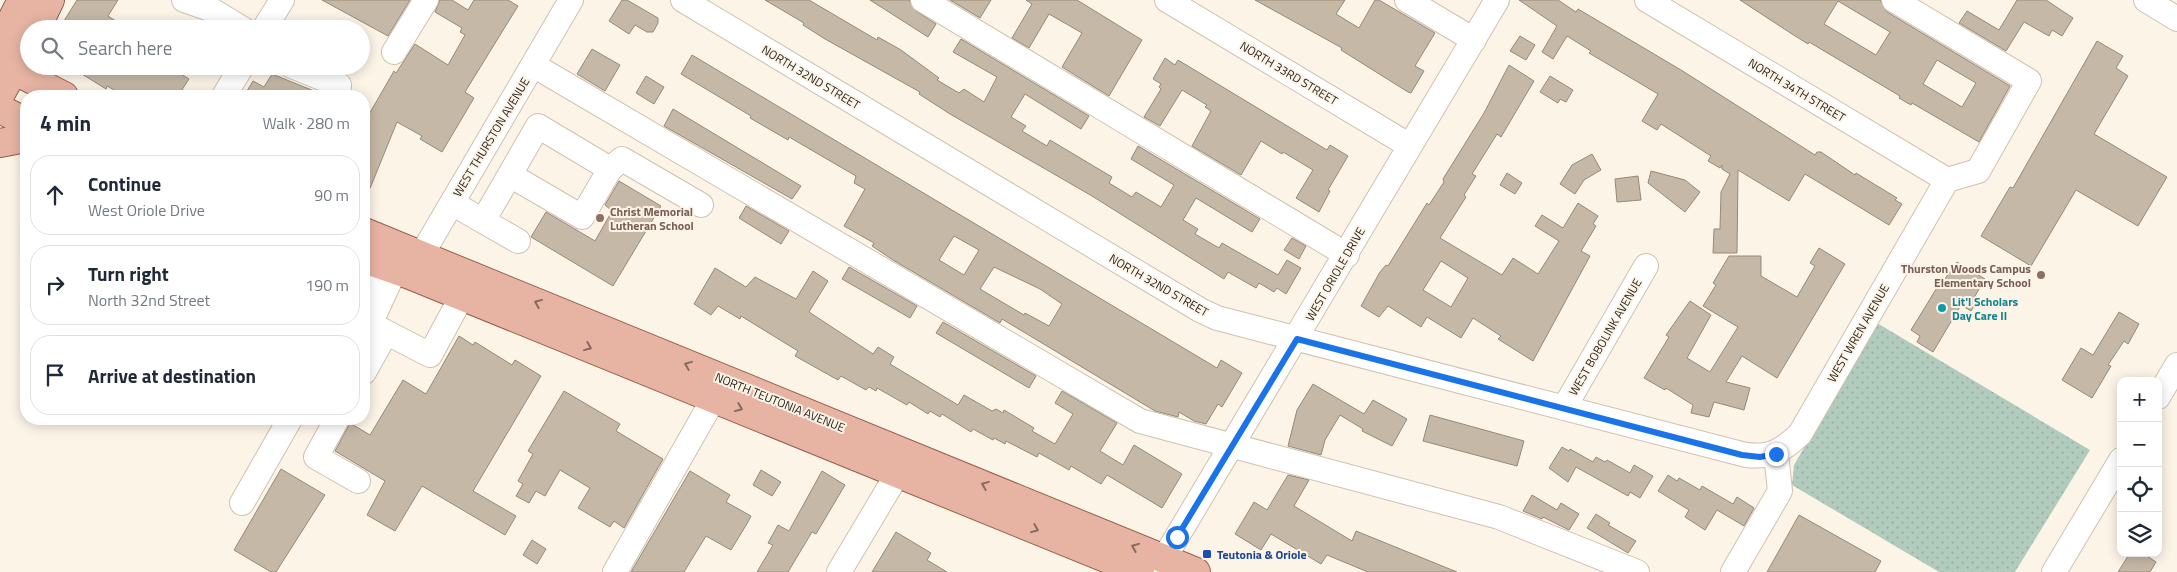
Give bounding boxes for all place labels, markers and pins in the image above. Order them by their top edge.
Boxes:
place label: Christ Memorial Lutheran School [610,202,694,235]
marker: Christ Memorial Lutheran School [594,212,606,224]
place label: Thurston Woods Campus Elementary School [1901,259,2031,292]
marker: Thurston Woods Campus Elementary School [2035,269,2047,281]
place label: Lit'l Scholars Day Care II [1952,292,2019,325]
marker: Lit'l Scholars Day Care II [1936,302,1948,314]
place label: Teutonia & Oriole [1217,545,1307,564]
marker: Teutonia & Oriole [1201,548,1213,560]

